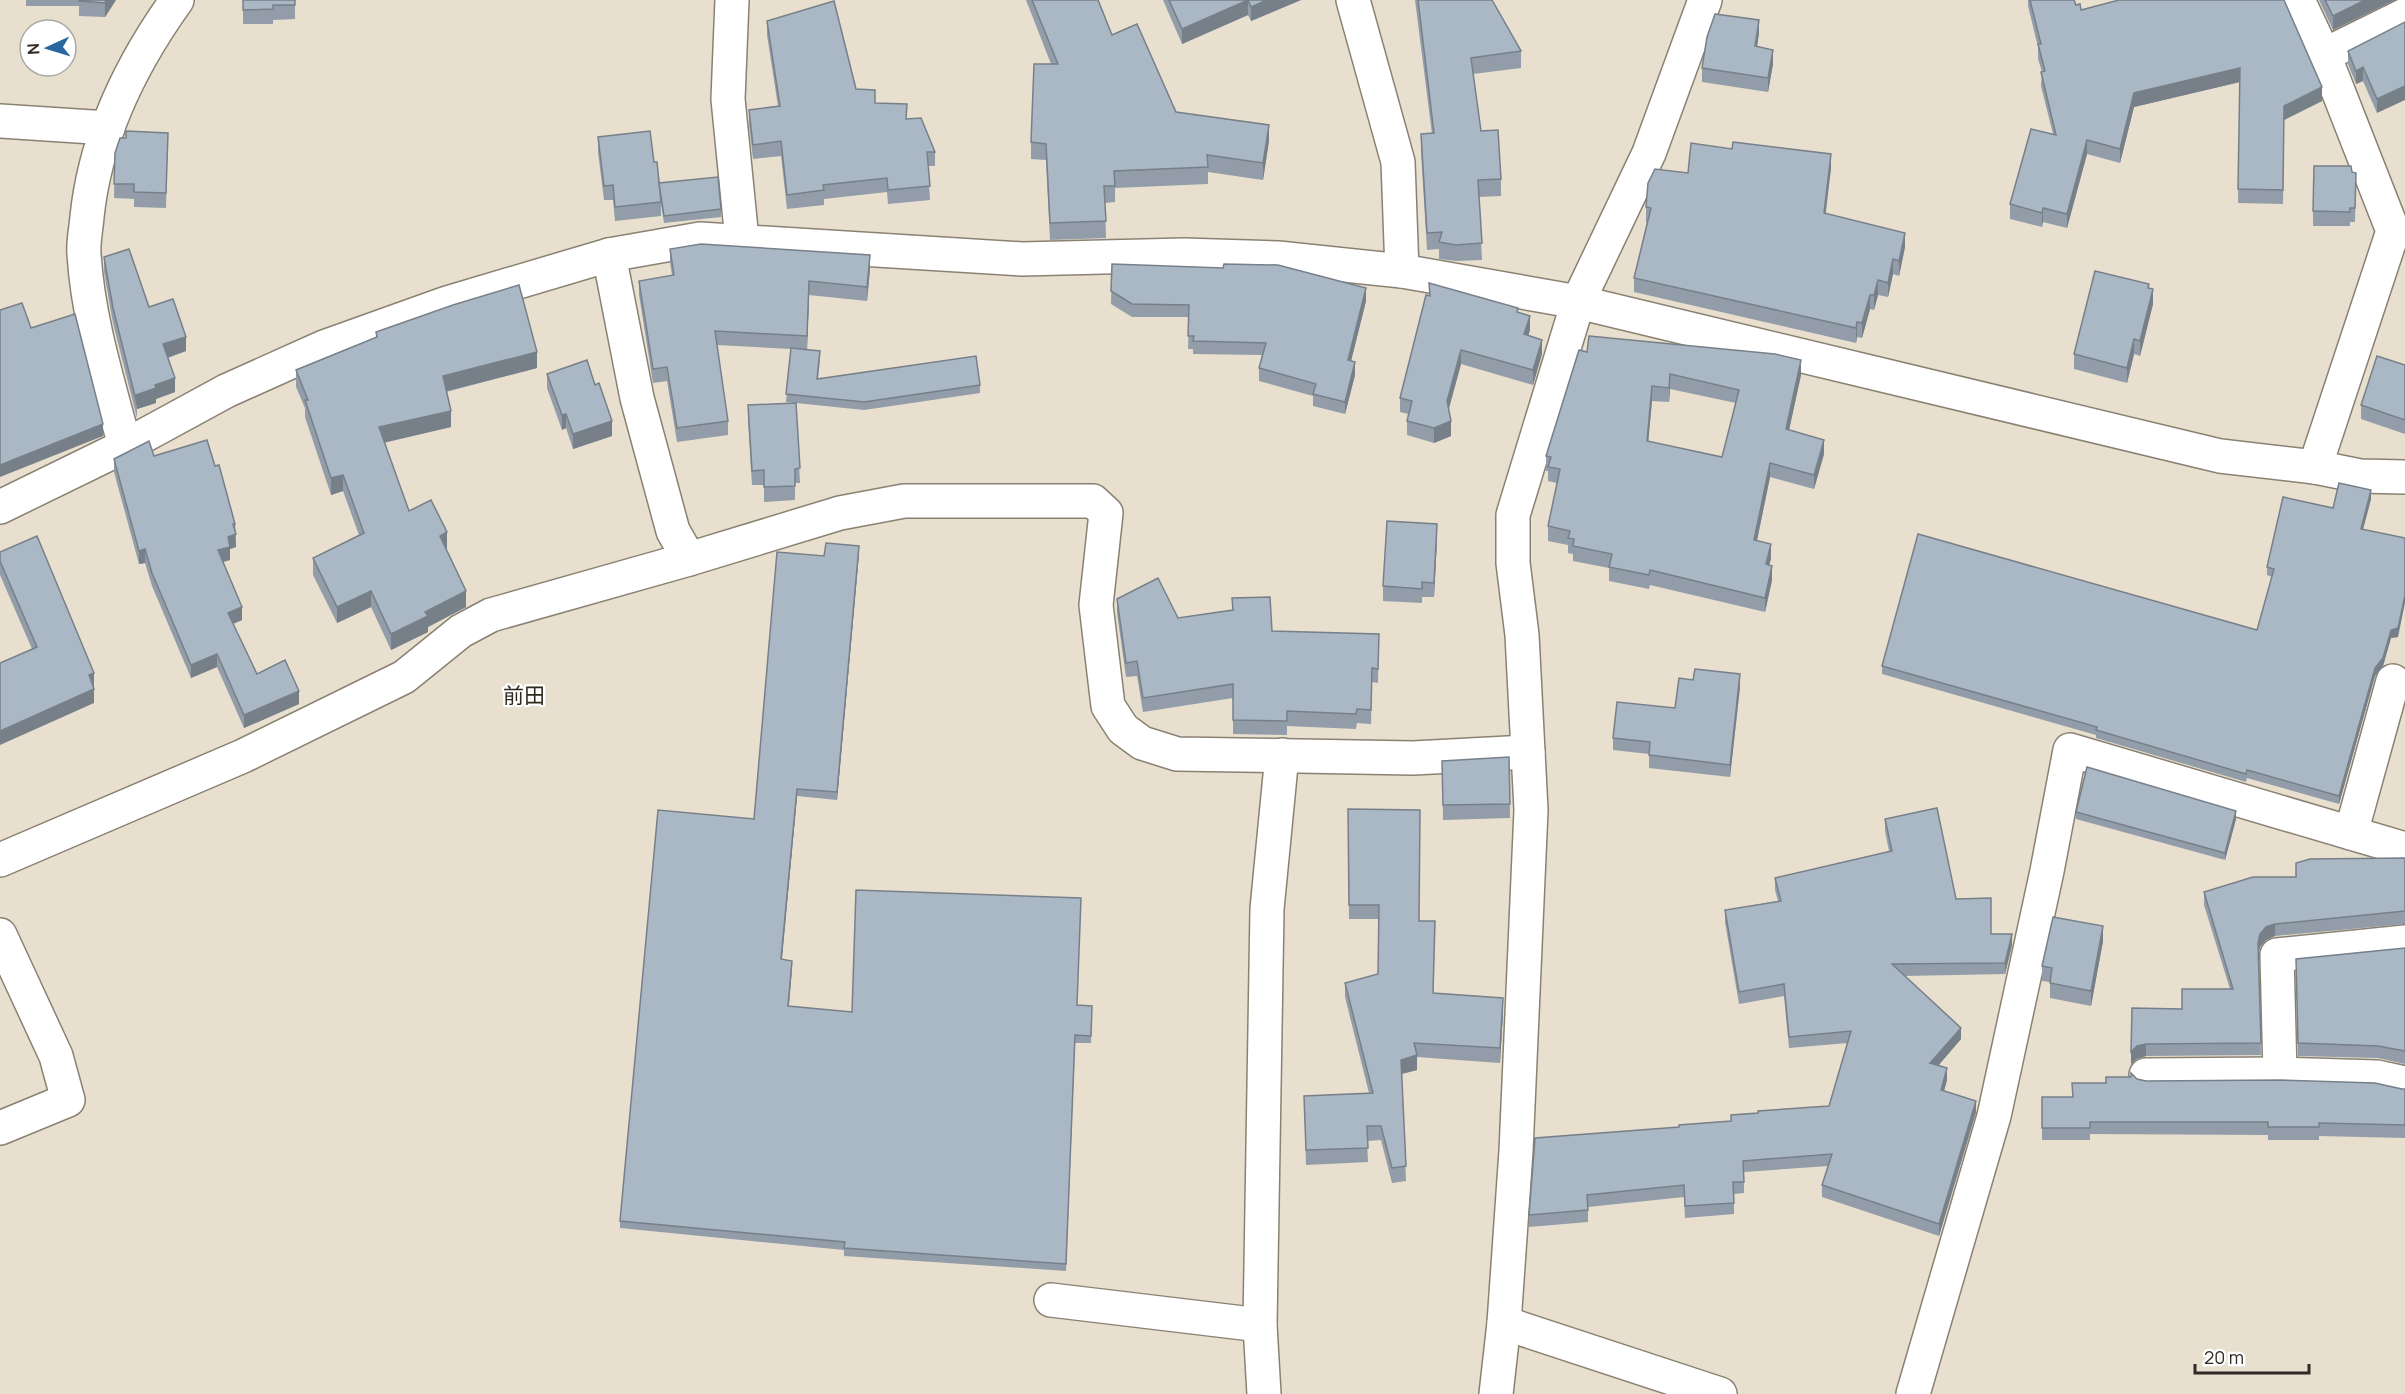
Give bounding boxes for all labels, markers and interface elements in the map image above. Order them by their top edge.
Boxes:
north arrow [18,18,78,78]
text: N [22,43,44,56]
district label: 前田 [503,681,545,709]
scale bar [2195,1337,2309,1375]
text: 20 m [2204,1345,2244,1369]

